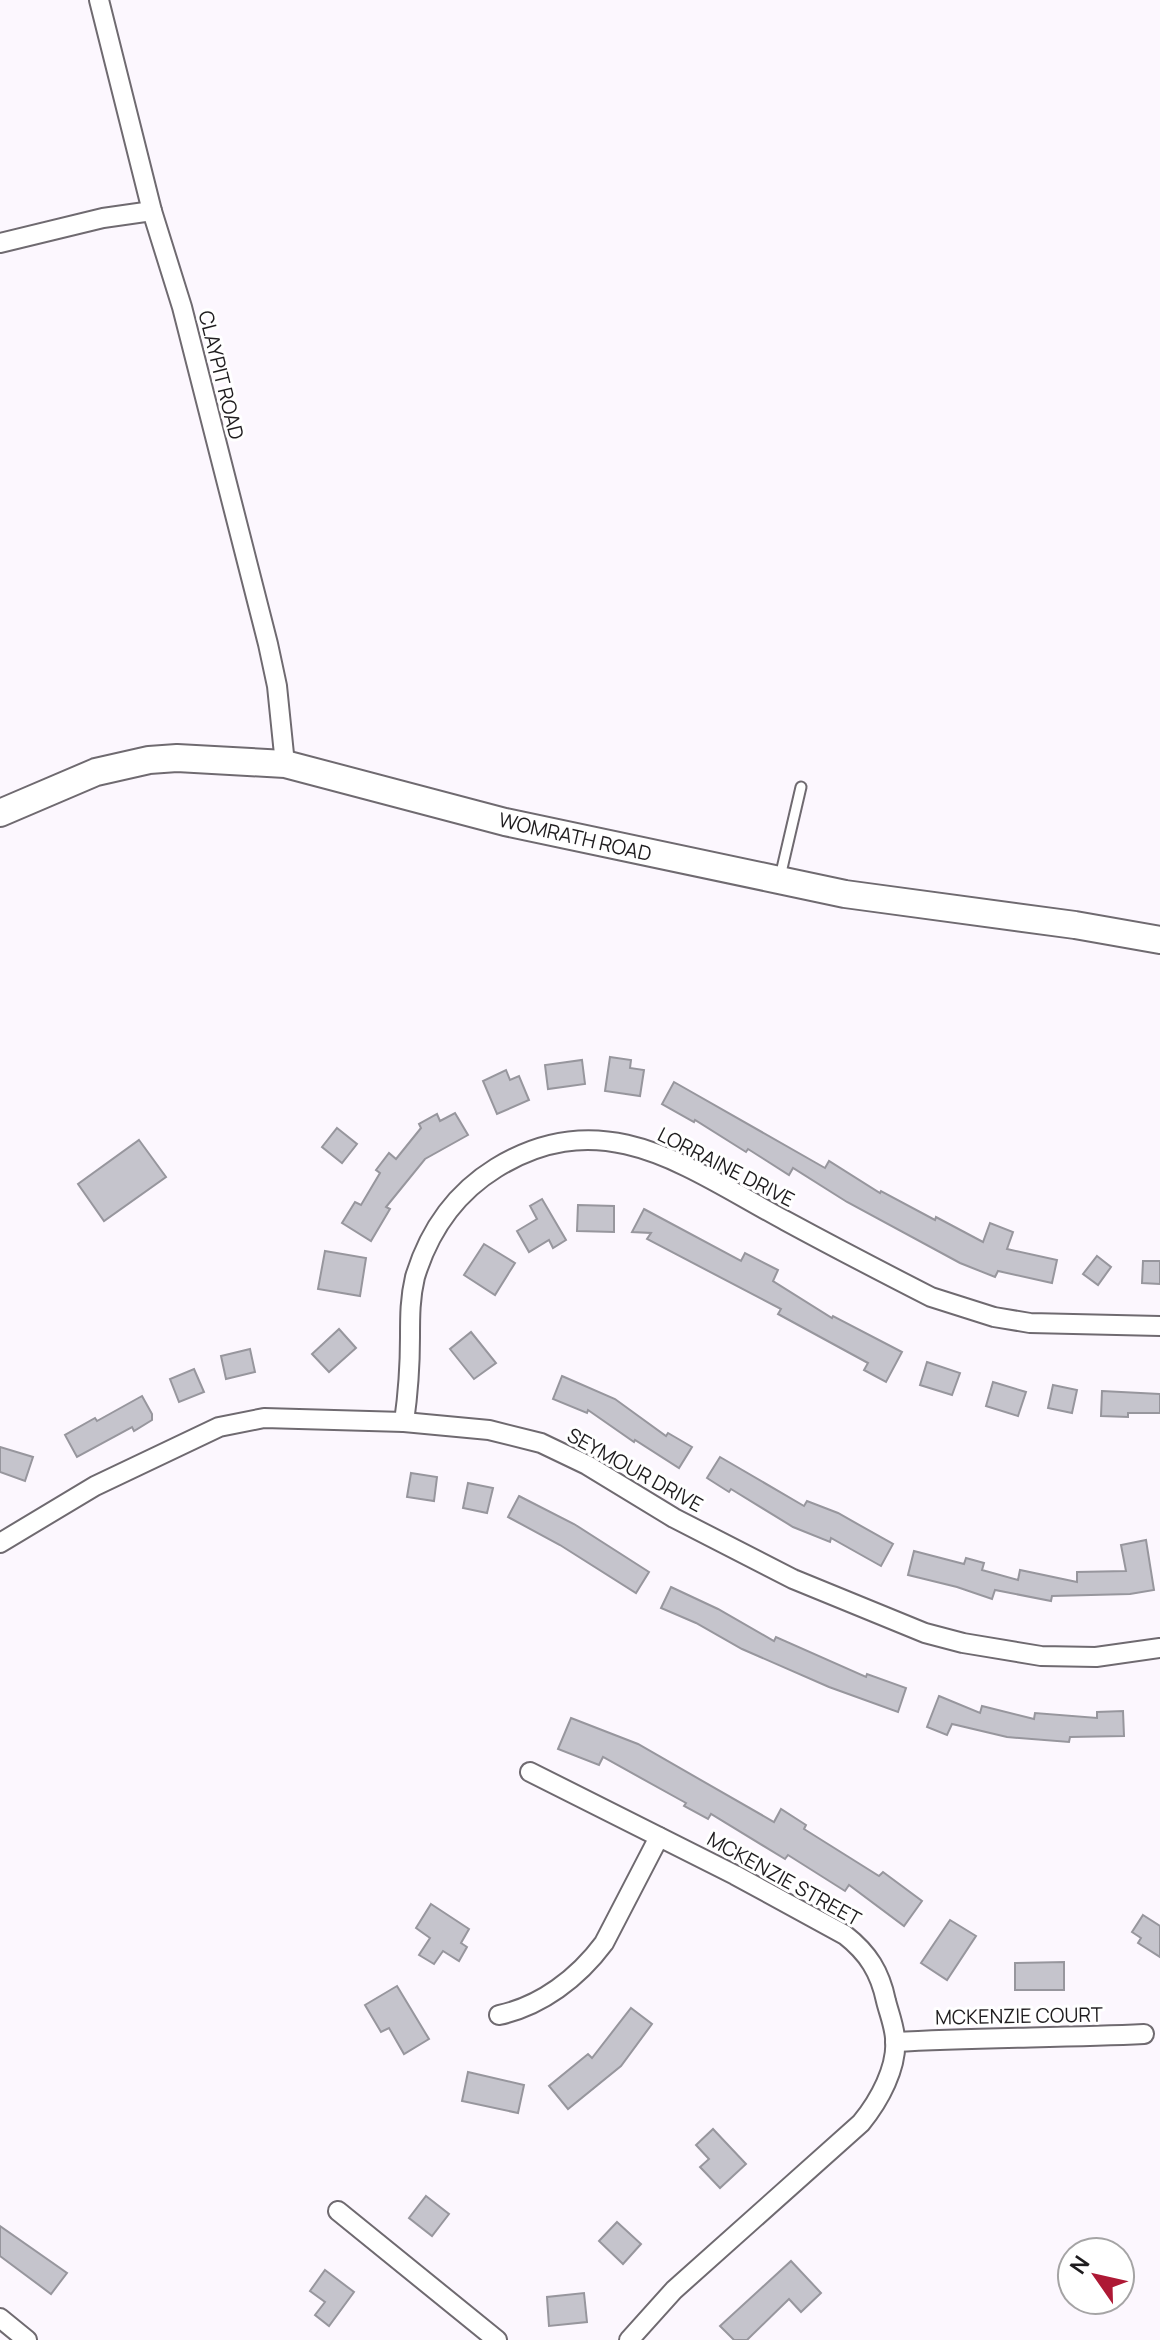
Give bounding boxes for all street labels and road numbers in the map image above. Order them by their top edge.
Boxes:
street label: CLAYPIT ROAD [192,308,251,442]
street label: WOMRATH ROAD [496,806,654,867]
street label: LORRAINE DRIVE [653,1120,799,1213]
street label: SEYMOUR DRIVE [563,1421,708,1518]
street label: MCKENZIE STREET [702,1825,866,1932]
street label: MCKENZIE COURT [935,2001,1103,2030]

